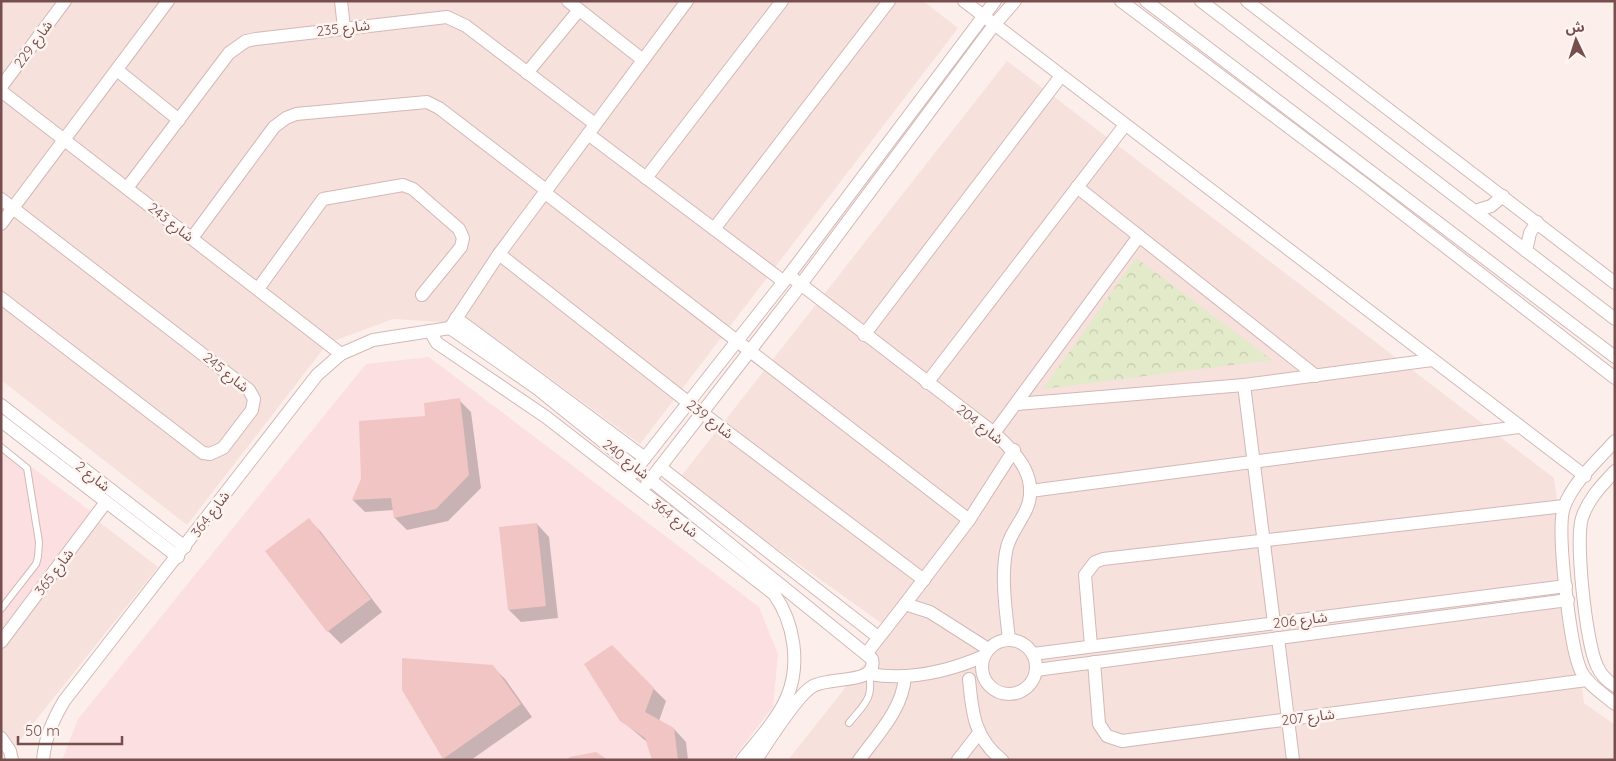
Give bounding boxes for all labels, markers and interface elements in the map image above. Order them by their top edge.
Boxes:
north arrow [1551,15,1601,65]
street label: شارع 235 [315,16,371,42]
street label: شارع 229 [10,17,58,72]
text: ش [1565,17,1585,37]
street label: شارع 243 [143,198,198,247]
street label: شارع 245 [198,348,253,397]
street label: شارع 239 [682,396,737,444]
street label: شارع 204 [952,400,1007,449]
street label: شارع 240 [598,435,653,484]
street label: شارع 2 [71,457,114,497]
street label: شارع 364 [187,487,235,542]
street label: شارع 364 [647,495,702,543]
street label: شارع 365 [31,545,79,600]
street label: شارع 206 [1272,608,1329,634]
street label: شارع 207 [1280,705,1336,731]
scale bar [18,714,121,746]
text: 50 m [25,721,60,740]

